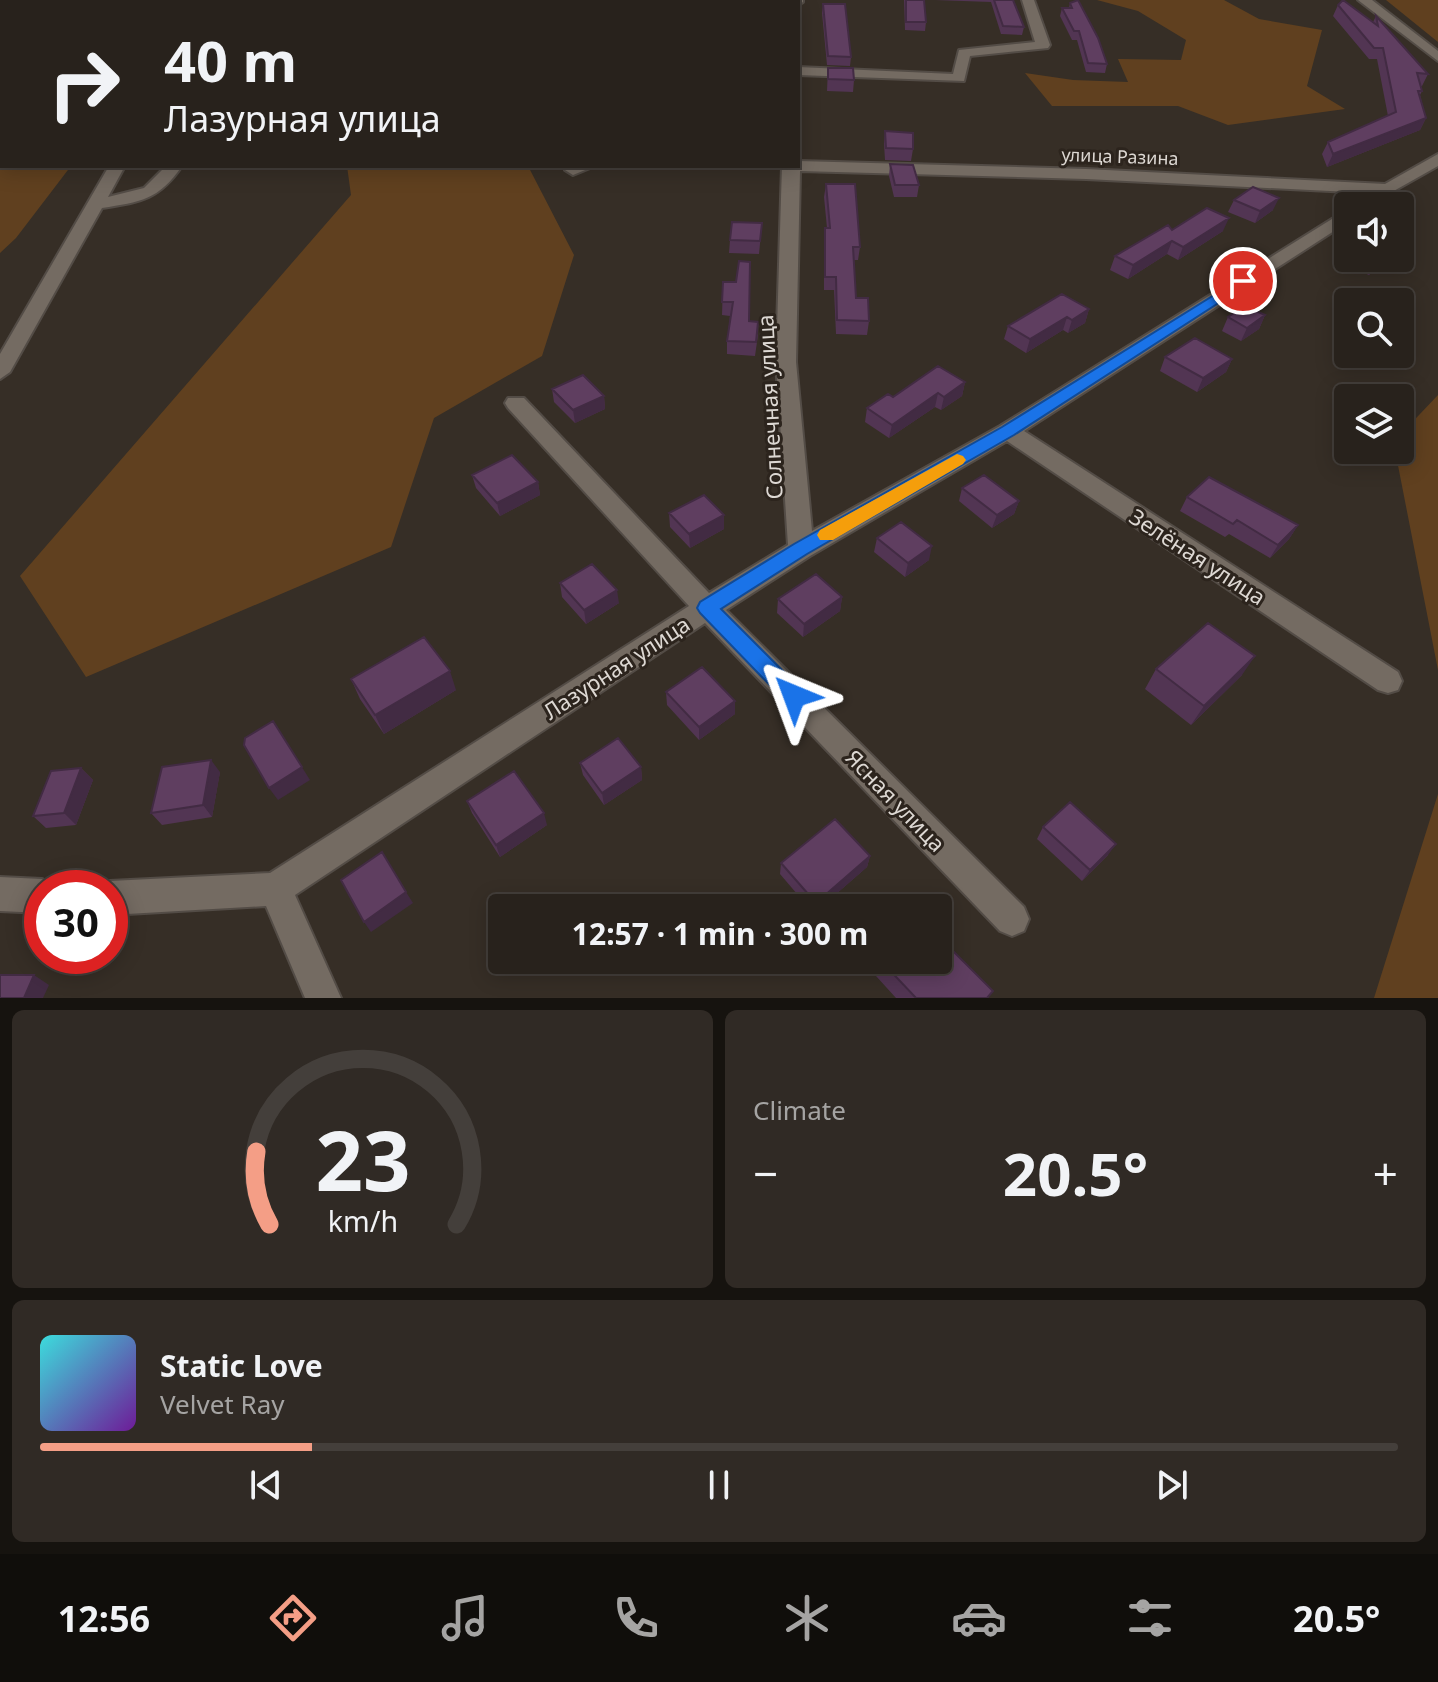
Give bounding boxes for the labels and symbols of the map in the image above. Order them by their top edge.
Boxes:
street label: улица Разина [1061,142,1179,170]
pin [1209,247,1277,315]
street label: Солнечная улица [749,314,789,500]
street label: Зелёная улица [1124,501,1272,611]
street label: Лазурная улица [537,608,695,726]
position arrow [752,654,836,738]
street label: Ясная улица [840,742,952,858]
speed limit sign: 30 [24,870,128,974]

